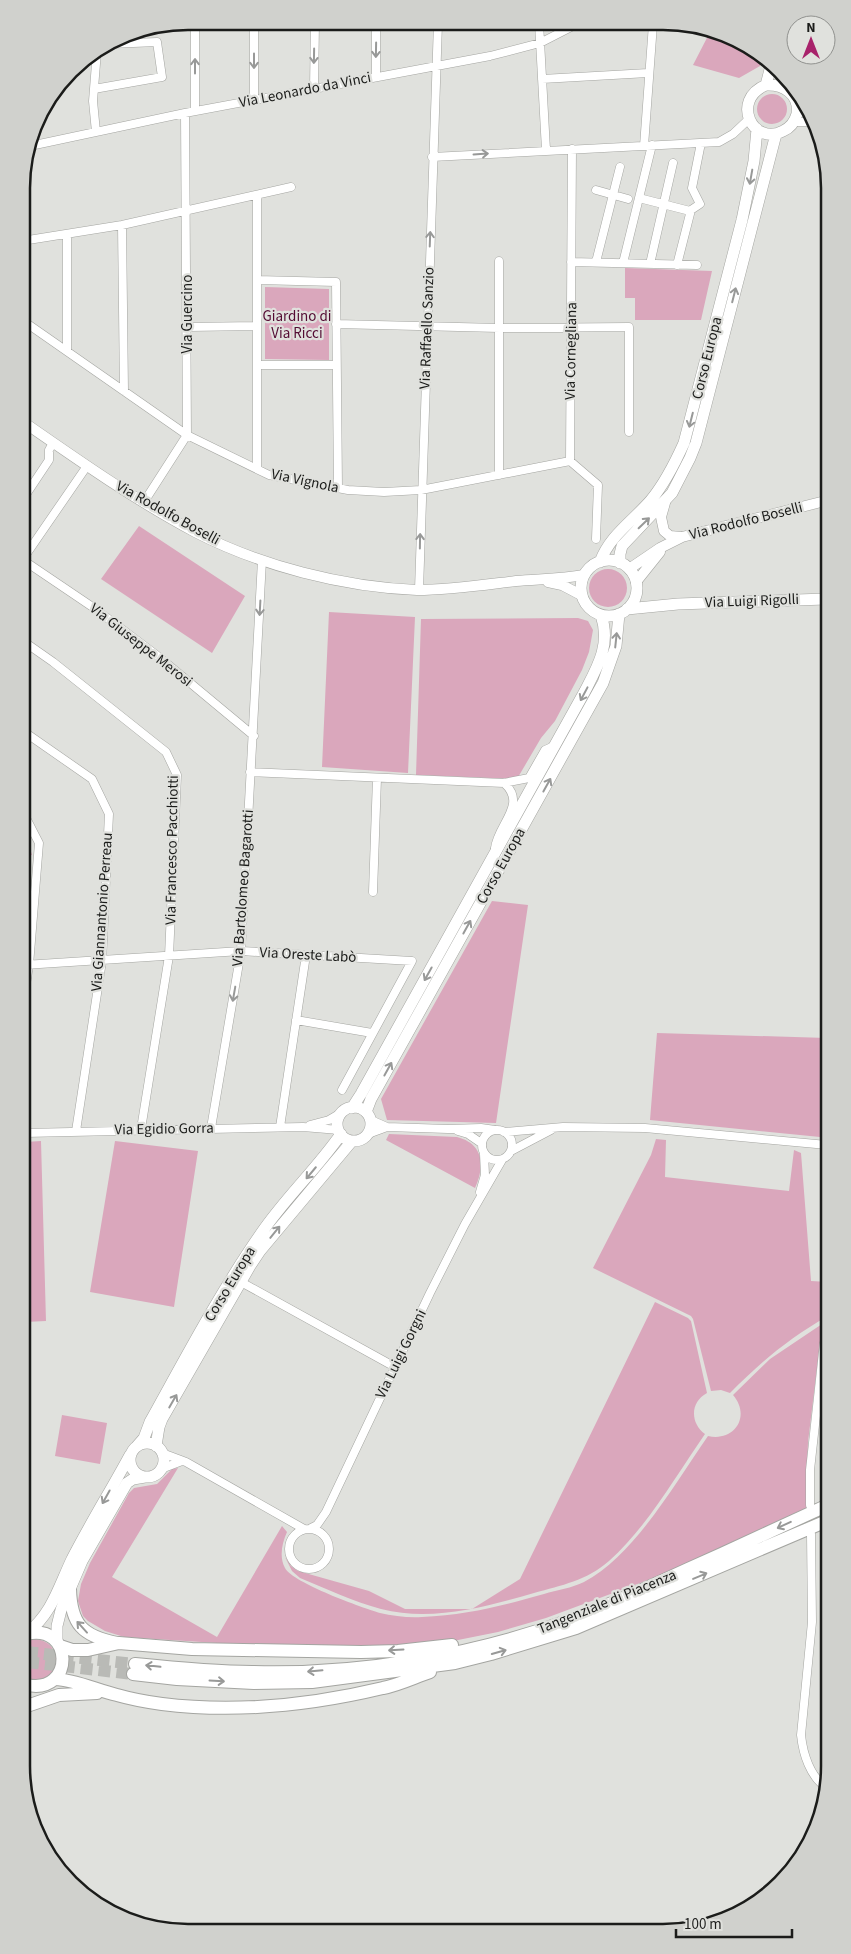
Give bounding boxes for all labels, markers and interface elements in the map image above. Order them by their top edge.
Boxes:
north arrow [786,15,836,65]
text: N [806,18,816,38]
one-way arrow [371,41,381,57]
one-way arrow [309,47,319,63]
one-way arrow [249,52,259,69]
one-way arrow [190,59,200,75]
street label: Via Leonardo da Vinci [237,67,373,113]
one-way arrow [473,150,489,159]
one-way arrow [745,169,755,185]
one-way arrow [425,231,435,247]
street label: Via Raffaello Sanzio [414,267,440,389]
street label: Via Guercino [177,275,198,353]
one-way arrow [730,288,740,304]
street label: Via Cornegliana [560,302,582,400]
park label: Giardino di Via Ricci [263,306,331,344]
street label: Corso Europa [687,315,727,401]
one-way arrow [685,411,695,427]
street label: Via Vignola [269,464,341,498]
street label: Via Rodolfo Boselli [112,476,224,550]
street label: Via Rodolfo Boselli [687,497,805,545]
one-way arrow [637,517,650,529]
one-way arrow [415,533,425,550]
street label: Via Luigi Rigolli [705,589,799,613]
street label: Via Giuseppe Merosi [85,598,197,692]
one-way arrow [255,600,264,616]
one-way arrow [611,632,621,648]
one-way arrow [579,686,588,701]
street label: Via Francesco Pacchiotti [160,775,184,925]
one-way arrow [542,779,552,793]
street label: Via Bartolomeo Bagarotti [227,809,259,967]
street label: Corso Europa [471,824,531,908]
street label: Via Giannantonio Perreau [86,832,118,992]
one-way arrow [463,920,472,935]
street label: Via Oreste Labò [259,942,357,968]
one-way arrow [423,966,433,981]
one-way arrow [228,986,238,1002]
one-way arrow [384,1062,393,1077]
street label: Via Egidio Gorra [114,1118,214,1140]
one-way arrow [306,1166,317,1179]
one-way arrow [269,1226,281,1239]
street label: Corso Europa [199,1243,261,1325]
street label: Via Luigi Gorgni [370,1306,432,1402]
one-way arrow [168,1394,178,1409]
one-way arrow [101,1490,111,1505]
one-way arrow [777,1521,792,1530]
street label: Tangenziale di Piacenza [534,1565,680,1639]
one-way arrow [692,1570,707,1580]
one-way arrow [76,1621,88,1634]
one-way arrow [389,1646,405,1655]
one-way arrow [491,1646,507,1656]
one-way arrow [145,1661,161,1671]
one-way arrow [307,1666,323,1675]
one-way arrow [209,1676,225,1685]
scale bar [676,1906,792,1938]
text: 100 m [684,1914,722,1935]

